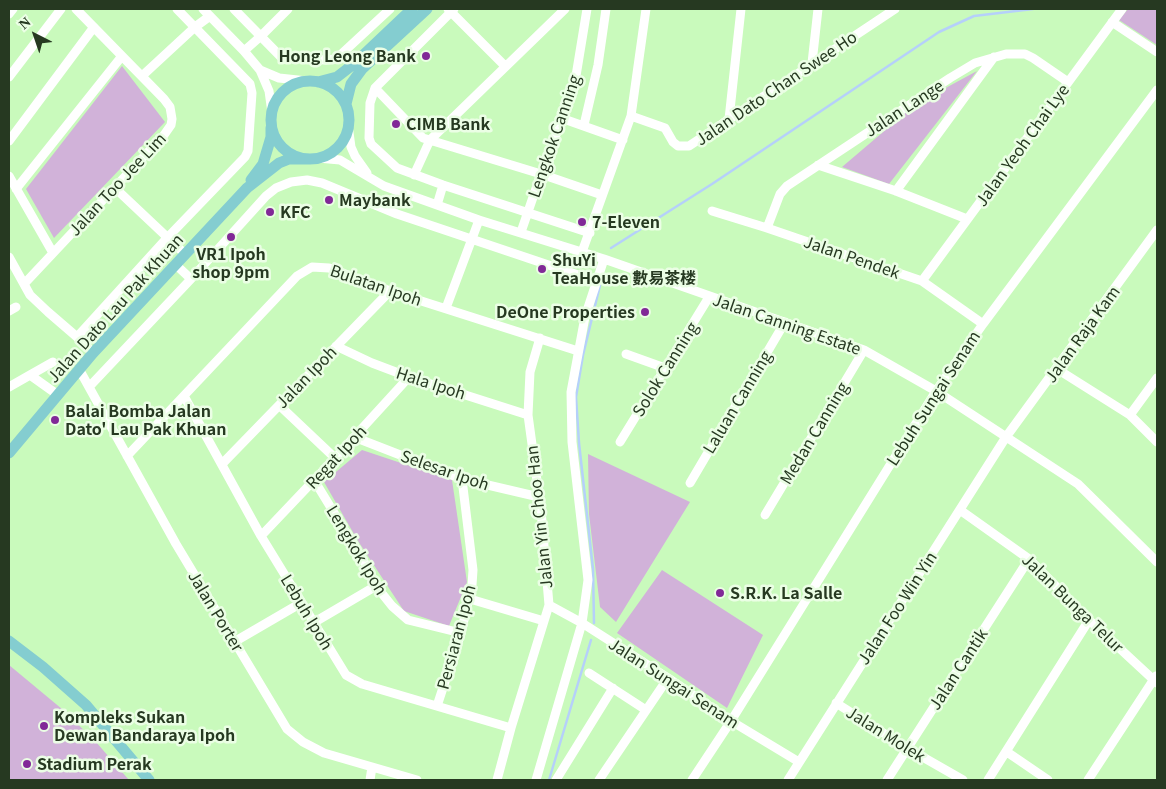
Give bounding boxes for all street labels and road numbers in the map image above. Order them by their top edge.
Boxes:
street label: Jalan Dato Chan Swee Ho [692,27,860,149]
street label: Lengkok Canning [524,72,584,200]
street label: Jalan Lange [861,76,947,140]
street label: Jalan Yeoh Chai Lye [971,80,1073,210]
street label: Jalan Too Jee Lim [64,129,170,239]
street label: Jalan Dato Lau Pak Khuan [43,230,187,386]
street label: Jalan Pendek [801,232,903,282]
street label: Bulatan Ipoh [328,260,424,310]
street label: Jalan Raja Kam [1041,282,1123,386]
street label: Jalan Canning Estate [710,290,864,358]
street label: Solok Canning [628,318,702,420]
street label: Lebuh Sungai Senam [882,327,984,469]
street label: Jalan Ipoh [272,342,340,412]
street label: Laluan Canning [699,347,775,457]
street label: Hala Ipoh [394,363,468,403]
street label: Medan Canning [776,378,852,488]
street label: Regat Ipoh [302,421,370,493]
street label: Jalan Yin Choo Han [522,444,556,590]
street label: Selesar Ipoh [398,446,492,494]
street label: Lengkok Ipoh [323,502,391,598]
street label: Jalan Foo Win Yin [853,548,941,668]
street label: Jalan Bunga Telur [1018,550,1128,656]
street label: Jalan Porter [184,567,248,655]
street label: Lebuh Ipoh [277,571,337,653]
street label: Persiaran Ipoh [433,583,479,691]
street label: Jalan Cantik [925,625,991,713]
street label: Jalan Sungai Senam [605,634,743,732]
street label: Jalan Molek [843,702,929,766]

